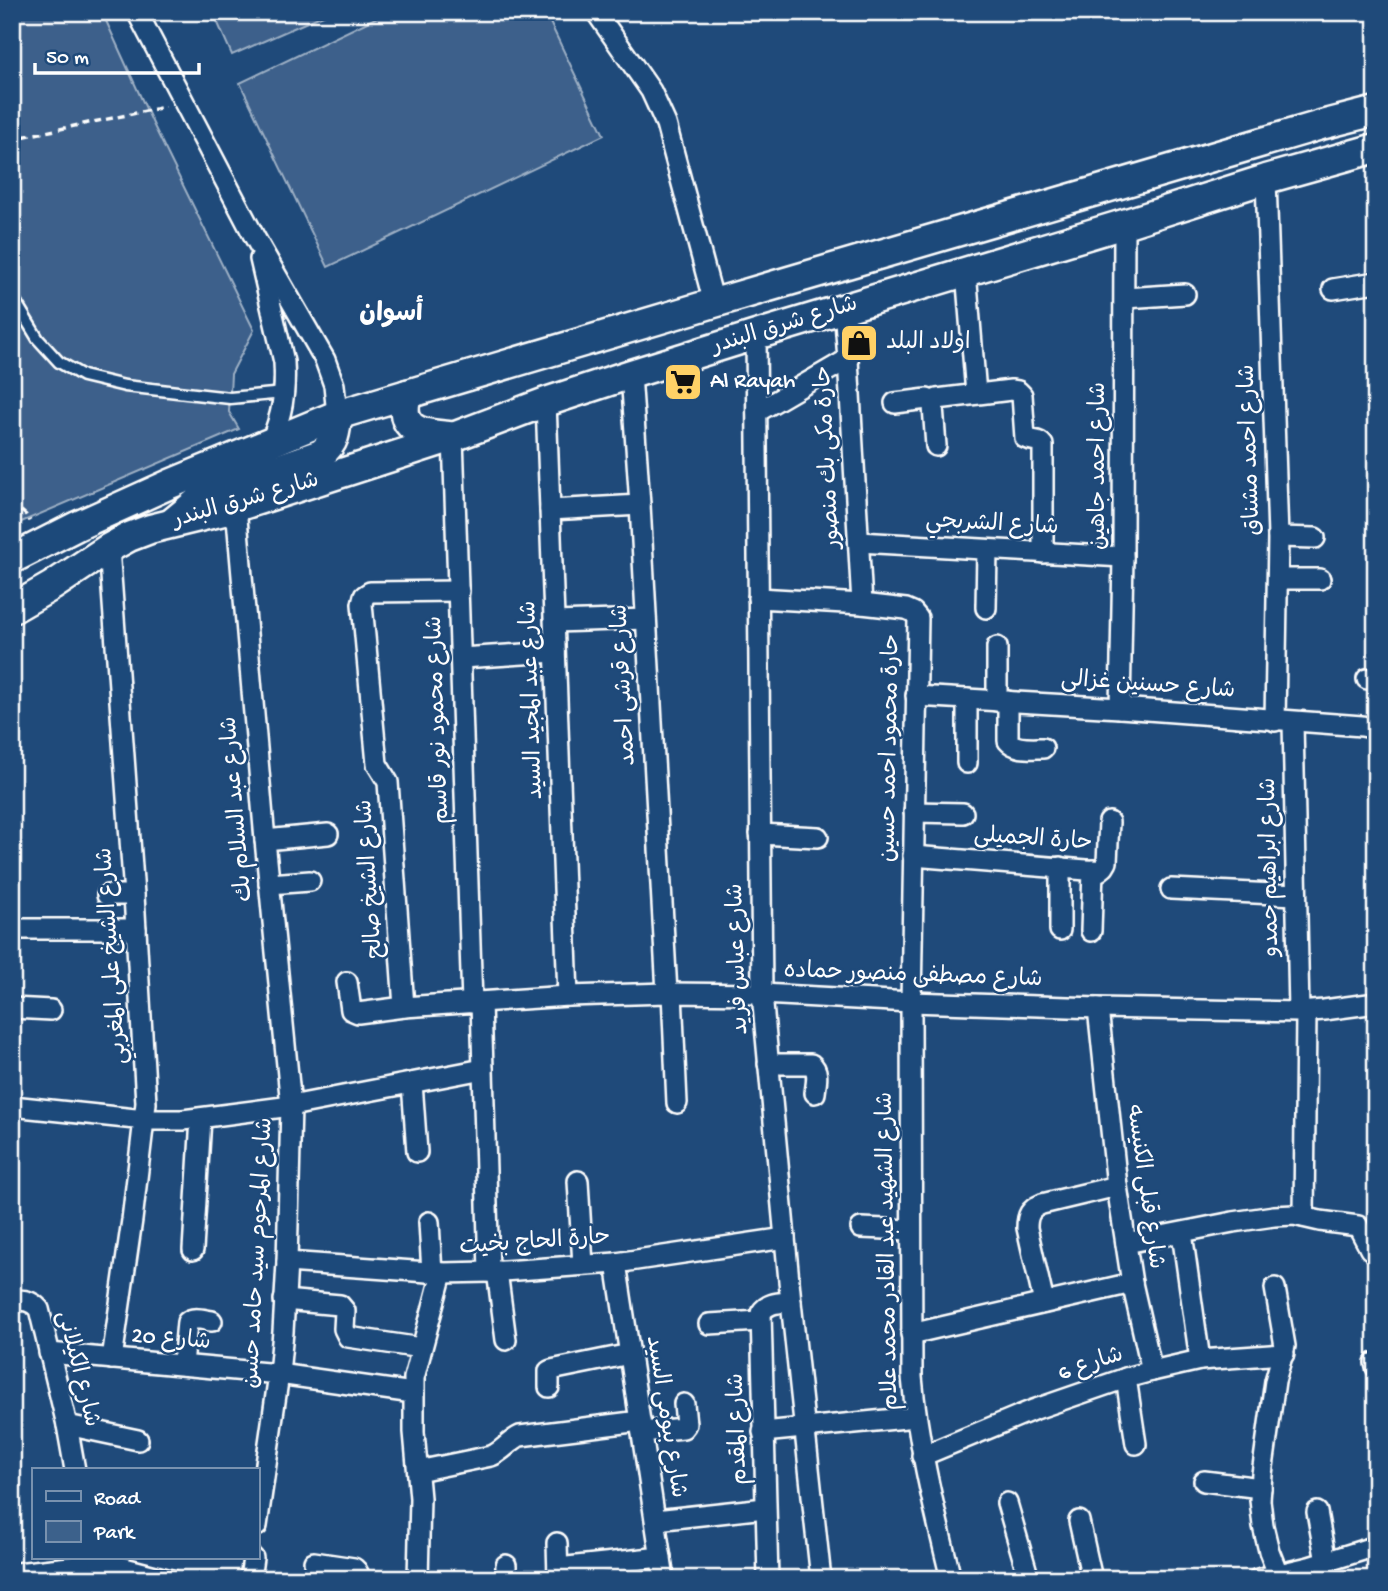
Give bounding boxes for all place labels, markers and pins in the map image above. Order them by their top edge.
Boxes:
shop icon: اولاد البلد [838,322,880,364]
place label: اولاد البلد [886,330,971,357]
supermarket icon: Al Rayah [662,361,704,403]
place label: Al Rayah [710,369,795,396]

